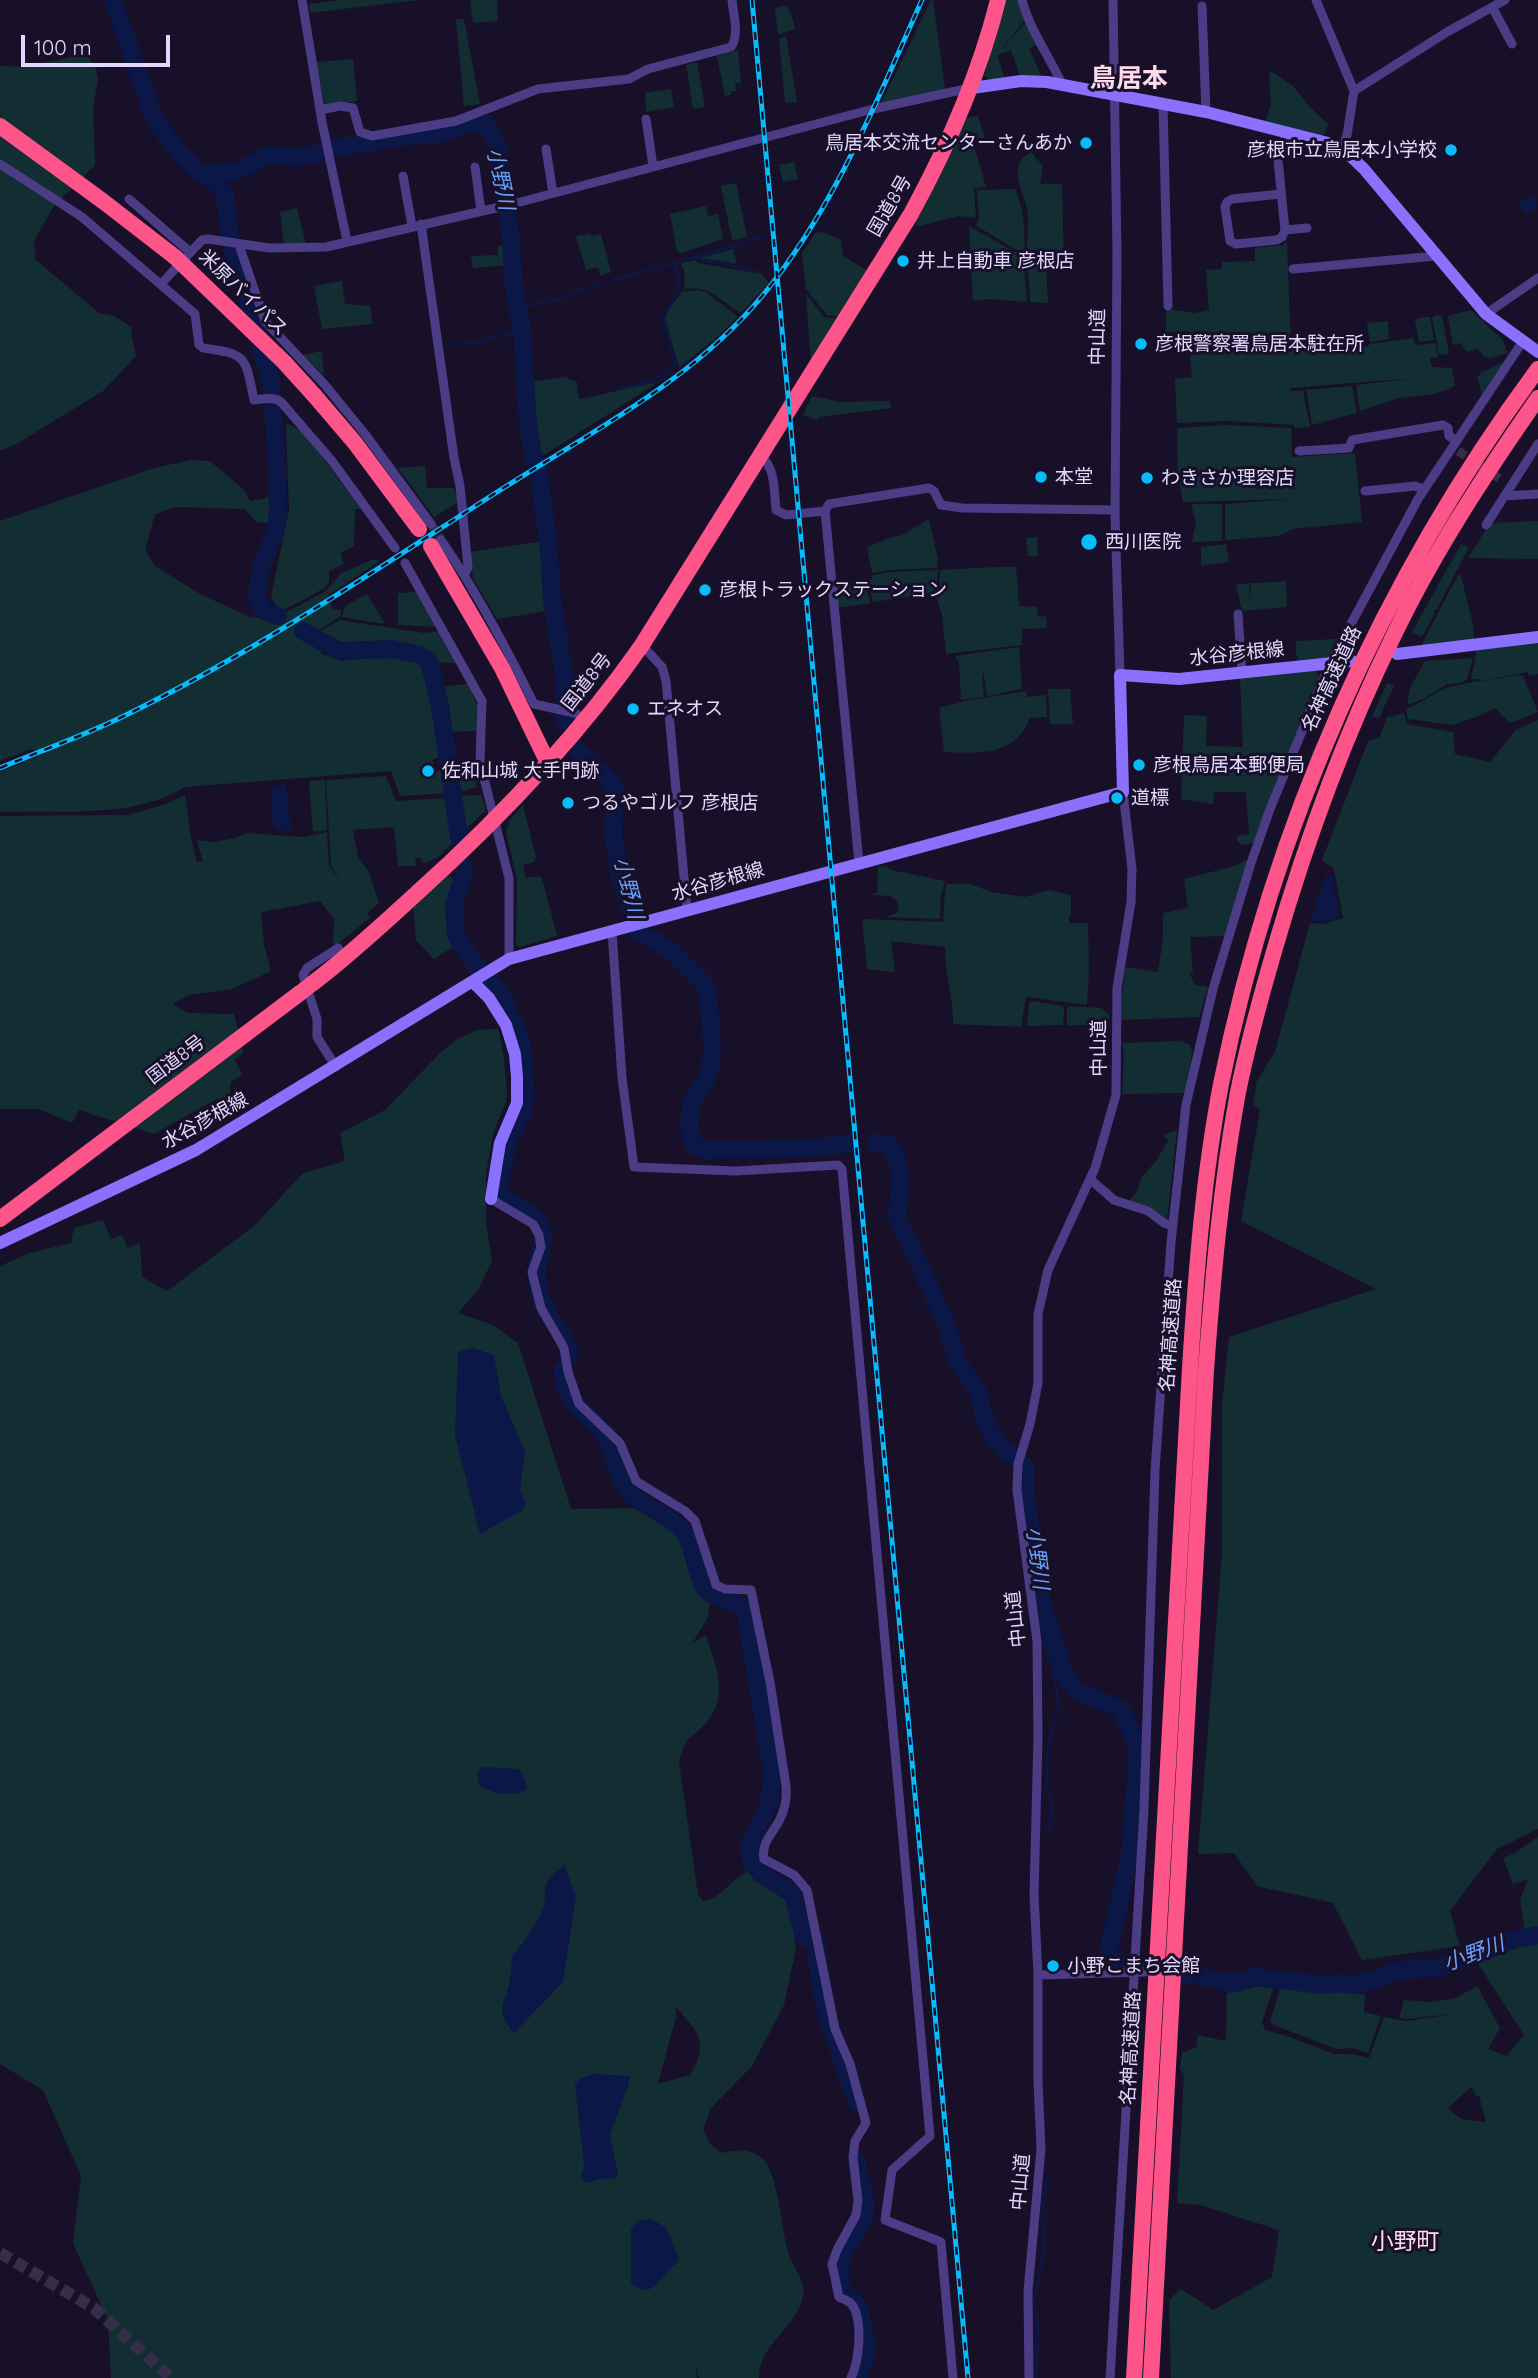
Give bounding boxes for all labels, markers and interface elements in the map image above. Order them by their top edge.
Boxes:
scale bar [24,21,173,65]
text: 100 m [34,34,92,60]
district label: 鳥居本 [1090,63,1168,95]
place label: 鳥居本交流センターさんあか [825,132,1072,154]
marker: 鳥居本交流センターさんあか [1078,135,1094,151]
place label: 彦根市立鳥居本小学校 [1247,139,1437,161]
marker: 彦根市立鳥居本小学校 [1443,142,1459,158]
water label: 小野川 [481,146,519,212]
street label: 国道8号 [863,171,917,241]
street label: 米原バイパス [194,245,292,341]
place label: 井上自動車 彦根店 [917,250,1074,272]
marker: 井上自動車 彦根店 [895,253,911,269]
street label: 中山道 [1086,308,1110,366]
place label: 彦根警察署鳥居本駐在所 [1155,333,1364,355]
marker: 彦根警察署鳥居本駐在所 [1133,336,1149,352]
place label: 本堂 [1055,466,1093,488]
place label: わきさか理容店 [1161,467,1294,489]
marker: 本堂 [1033,469,1049,485]
marker: わきさか理容店 [1139,470,1155,486]
place label: 西川医院 [1105,531,1181,553]
marker: 西川医院 [1079,532,1099,552]
place label: 彦根トラックステーション [719,579,947,601]
marker: 彦根トラックステーション [697,582,713,598]
street label: 名神高速道路 [1298,623,1366,735]
street label: 水谷彦根線 [1189,638,1285,670]
street label: 国道8号 [557,648,617,716]
place label: エネオス [647,698,723,720]
marker: エネオス [625,701,641,717]
place label: 彦根鳥居本郵便局 [1153,754,1305,776]
marker: 彦根鳥居本郵便局 [1131,757,1147,773]
place label: 佐和山城 大手門跡 [442,760,599,782]
marker: 佐和山城 大手門跡 [420,763,436,779]
place label: 道標 [1131,787,1169,809]
marker: 道標 [1109,790,1125,806]
place label: つるやゴルフ 彦根店 [582,792,758,814]
marker: つるやゴルフ 彦根店 [560,795,576,811]
water label: 小野川 [608,854,648,922]
street label: 水谷彦根線 [669,858,767,906]
street label: 中山道 [1088,1020,1110,1076]
street label: 国道8号 [142,1031,210,1089]
street label: 水谷彦根線 [158,1088,252,1154]
street label: 名神高速道路 [1156,1277,1186,1393]
water label: 小野川 [1021,1525,1053,1591]
street label: 中山道 [1002,1589,1030,1649]
water label: 小野川 [1440,1931,1508,1977]
place label: 小野こまち会館 [1067,1955,1200,1977]
marker: 小野こまち会館 [1045,1958,1061,1974]
street label: 名神高速道路 [1117,1990,1145,2106]
street label: 中山道 [1007,2153,1035,2211]
district label: 小野町 [1371,2228,1439,2256]

